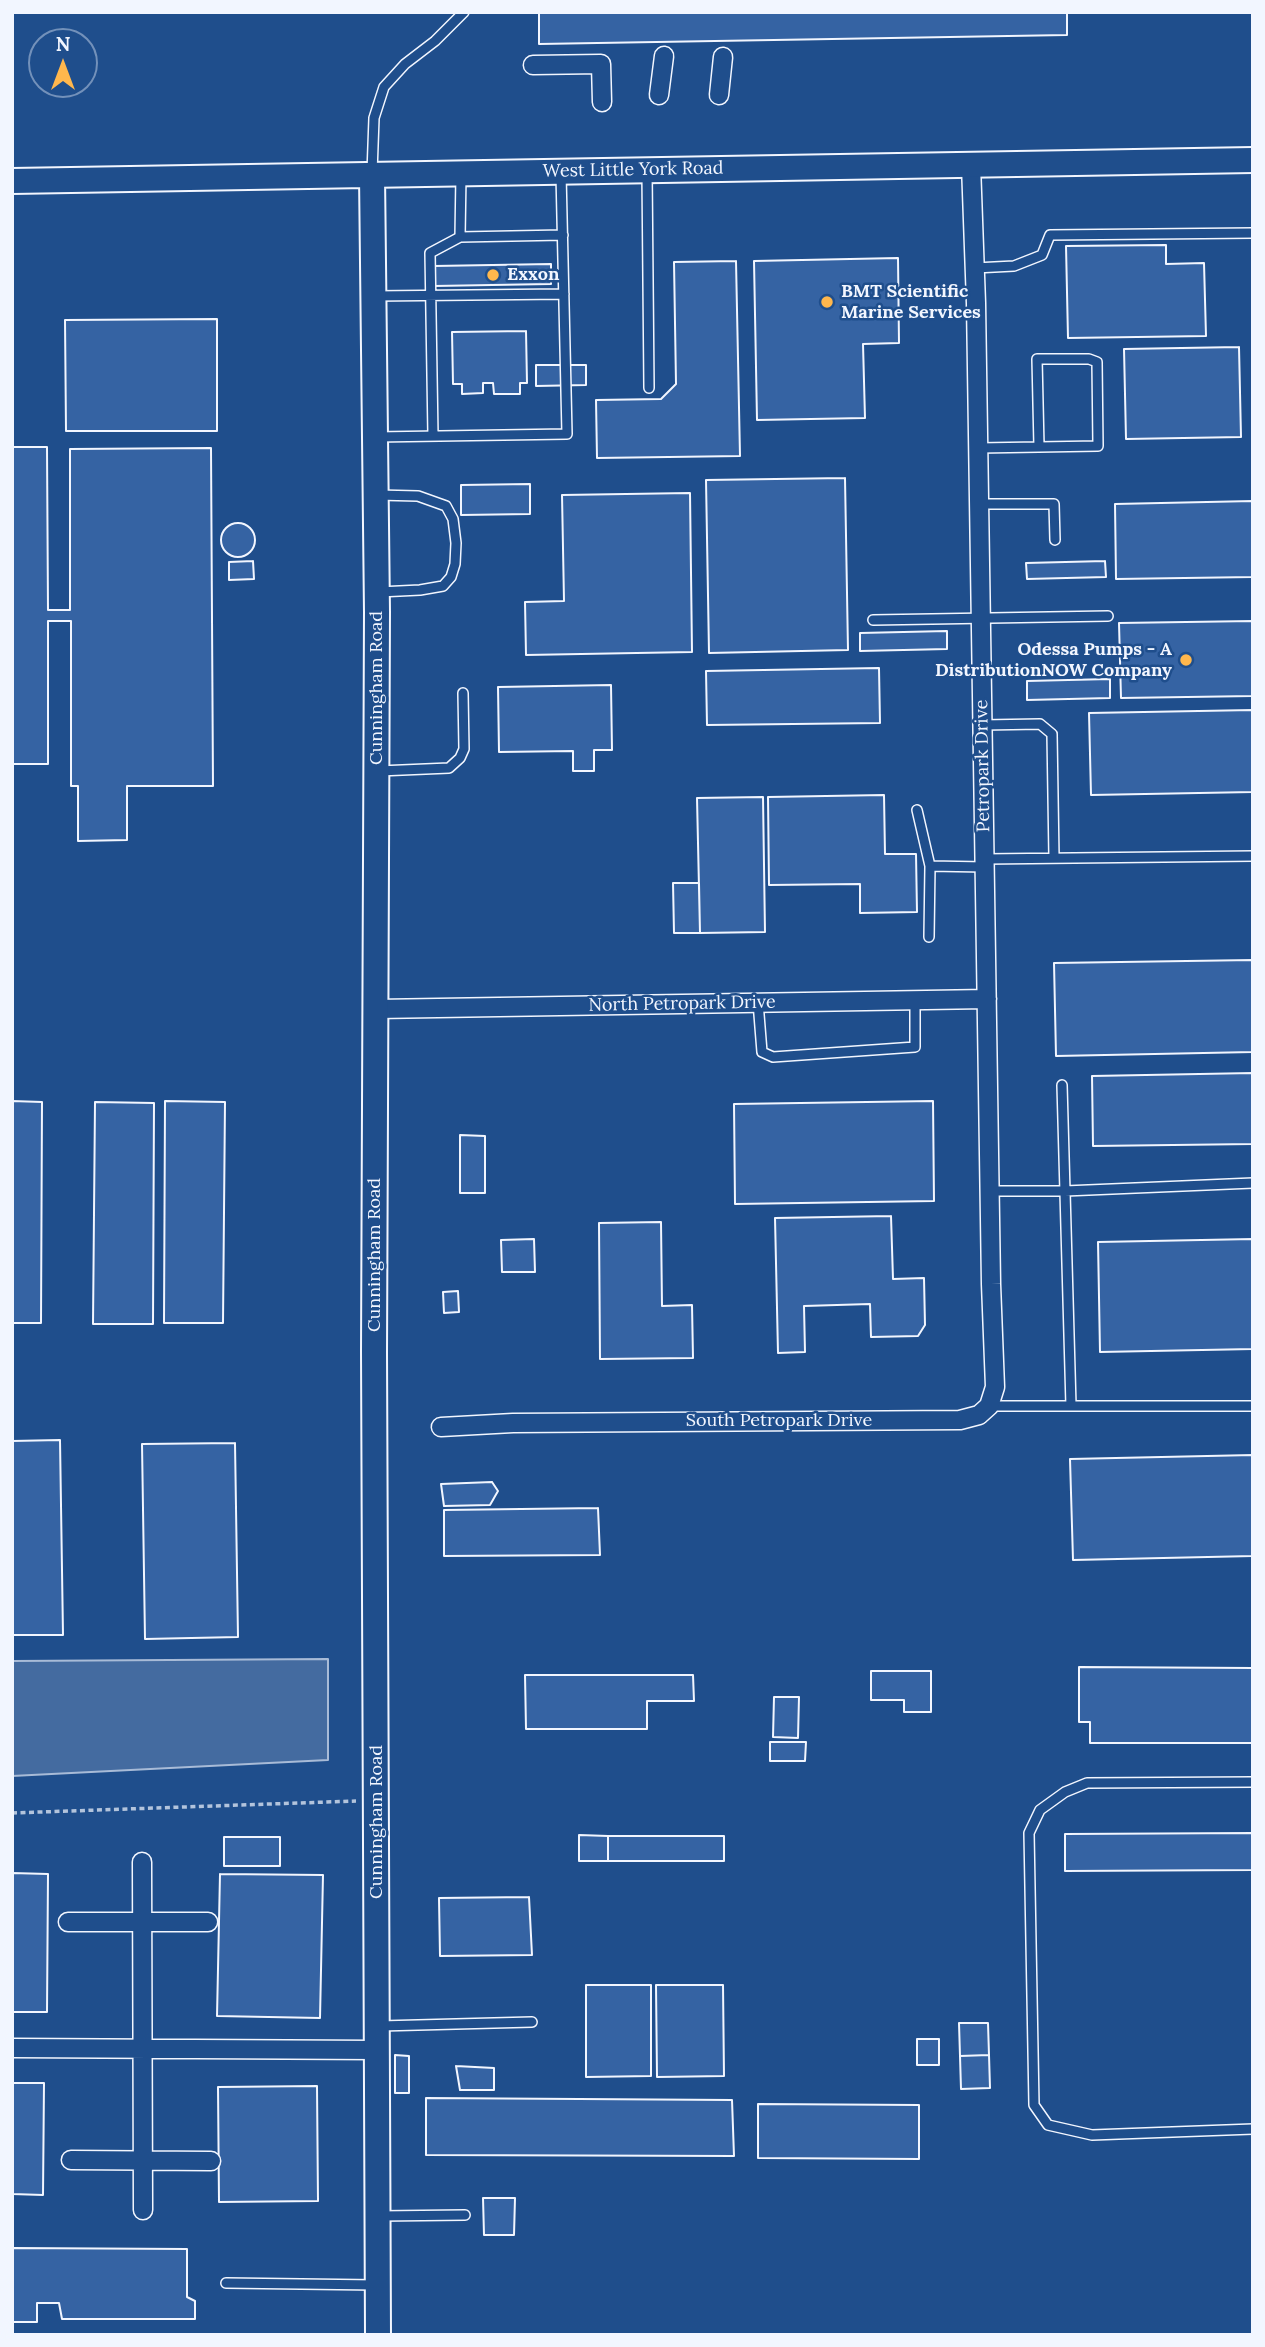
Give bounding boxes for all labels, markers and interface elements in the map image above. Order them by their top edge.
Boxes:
north arrow [28,28,98,98]
text: N [56,32,70,56]
street label: West Little York Road [542,158,724,182]
place label: Exxon [507,264,559,286]
marker: Exxon [485,267,501,283]
place label: BMT Scientific Marine Services [841,281,981,324]
marker: BMT Scientific Marine Services [819,294,835,310]
street label: Cunningham Road [366,611,388,765]
place label: Odessa Pumps - A DistributionNOW Company [935,639,1172,682]
marker: Odessa Pumps - A DistributionNOW Company [1178,652,1194,668]
street label: Petropark Drive [971,699,995,833]
street label: North Petropark Drive [588,992,776,1016]
street label: Cunningham Road [364,1178,386,1332]
street label: South Petropark Drive [686,1410,872,1432]
street label: Cunningham Road [366,1745,388,1899]

